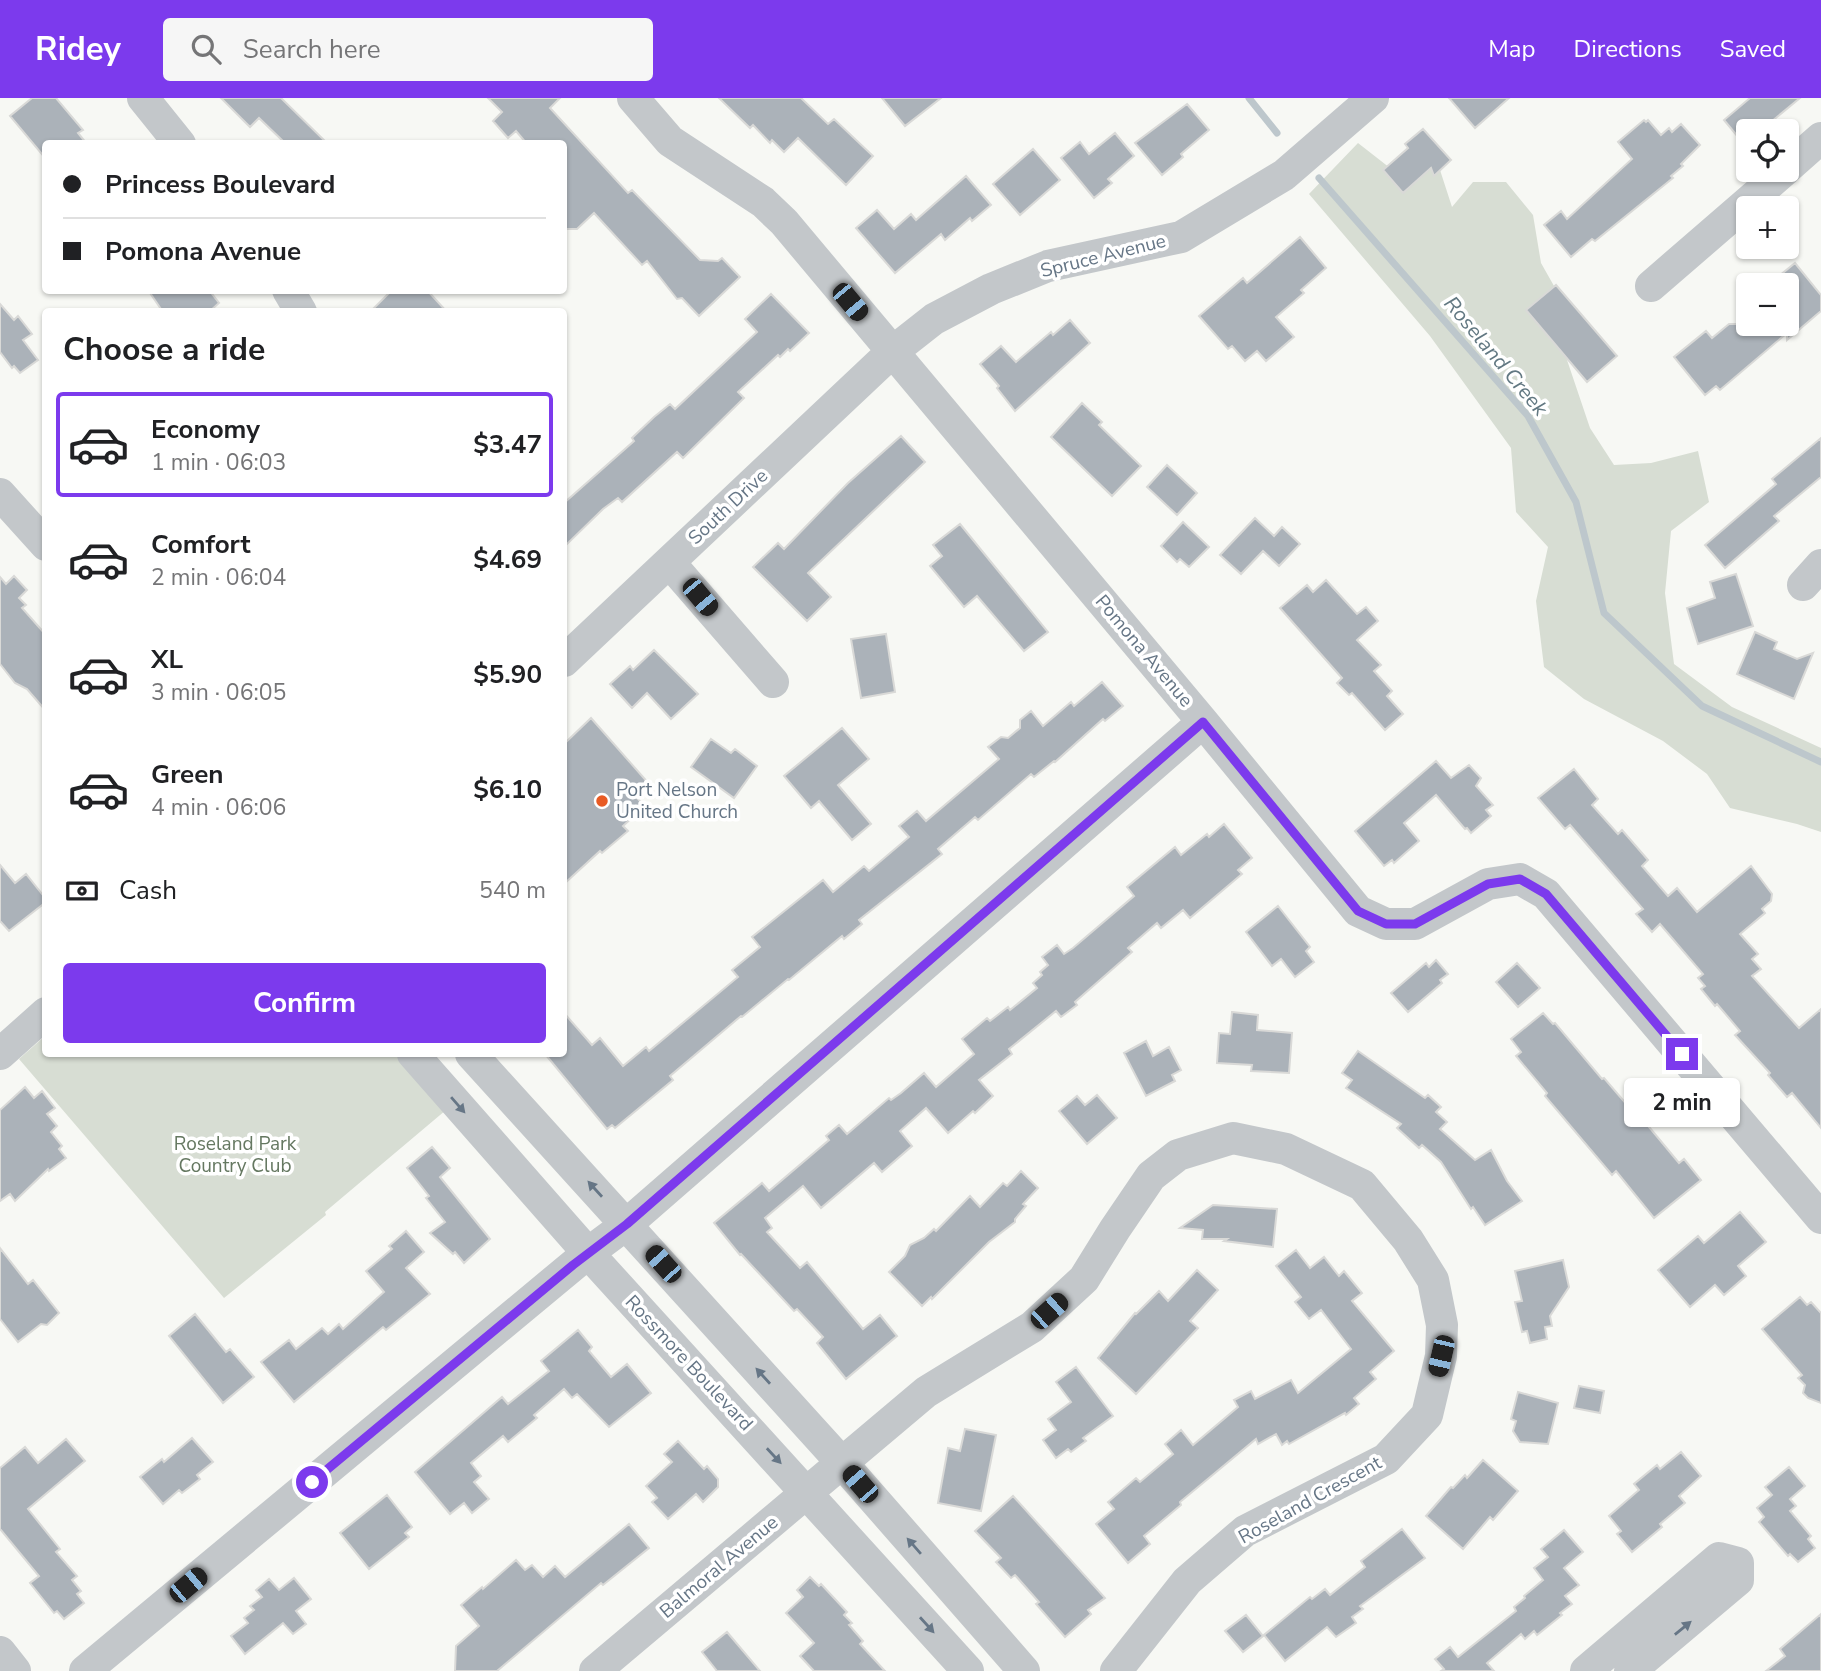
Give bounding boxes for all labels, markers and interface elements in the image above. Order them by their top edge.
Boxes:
search box [163,18,653,81]
text: Ridey [35,27,121,72]
icon: search [187,30,225,68]
text: Search here [243,32,381,67]
text: Map [1488,33,1535,65]
text: Directions [1573,33,1682,65]
text: Saved [1720,33,1786,65]
map controls [1736,119,1799,336]
button: locate [1736,119,1799,182]
text: Princess Boulevard [105,167,335,202]
button: + [1736,196,1799,259]
street label: Spruce Avenue [1038,228,1168,284]
text: Pomona Avenue [105,234,301,269]
button: − [1736,273,1799,336]
car [829,279,872,325]
water label: Roseland Creek [1438,290,1555,422]
text: Choose a ride [63,328,265,371]
text: Economy [151,412,260,447]
icon: car [67,413,130,476]
text: $3.47 [473,427,542,462]
text: 1 min · 06:03 [151,447,286,478]
street label: South Drive [682,463,774,551]
text: Comfort [151,527,251,562]
icon: car [67,528,130,591]
text: $4.69 [473,542,542,577]
text: 2 min · 06:04 [151,562,286,593]
car [679,574,722,620]
street label: Pomona Avenue [1089,589,1199,713]
text: XL [151,642,183,677]
icon: car [67,643,130,706]
text: $5.90 [473,657,542,692]
text: 3 min · 06:05 [151,677,286,708]
text: Green [151,757,224,792]
icon: car [67,758,130,821]
text: $6.10 [473,772,542,807]
place label: Port Nelson United Church [616,777,738,825]
text: 4 min · 06:06 [151,792,286,823]
marker: Port Nelson United Church [594,793,610,809]
icon: cash [63,872,101,910]
text: Cash [119,873,177,908]
text: 540 m [479,875,546,906]
button: Confirm [63,963,546,1043]
route end [1666,1038,1698,1070]
callout: 2 min [1624,1079,1740,1128]
text: 2 min [1652,1087,1712,1118]
one-way arrow [450,1096,466,1114]
park label: Roseland Park Country Club [174,1131,297,1179]
one-way arrow [587,1181,603,1198]
car [642,1241,685,1287]
street label: Rossmore Boulevard [619,1289,759,1437]
car [1027,1289,1072,1333]
car [1427,1333,1456,1379]
one-way arrow [756,1368,772,1385]
one-way arrow [766,1447,782,1464]
street label: Roseland Crescent [1234,1450,1386,1550]
car [839,1461,882,1507]
route start [296,1466,328,1498]
street label: Balmoral Avenue [654,1510,784,1624]
one-way arrow [906,1537,922,1555]
car [166,1563,211,1607]
one-way arrow [918,1616,934,1633]
one-way arrow [1673,1620,1691,1635]

